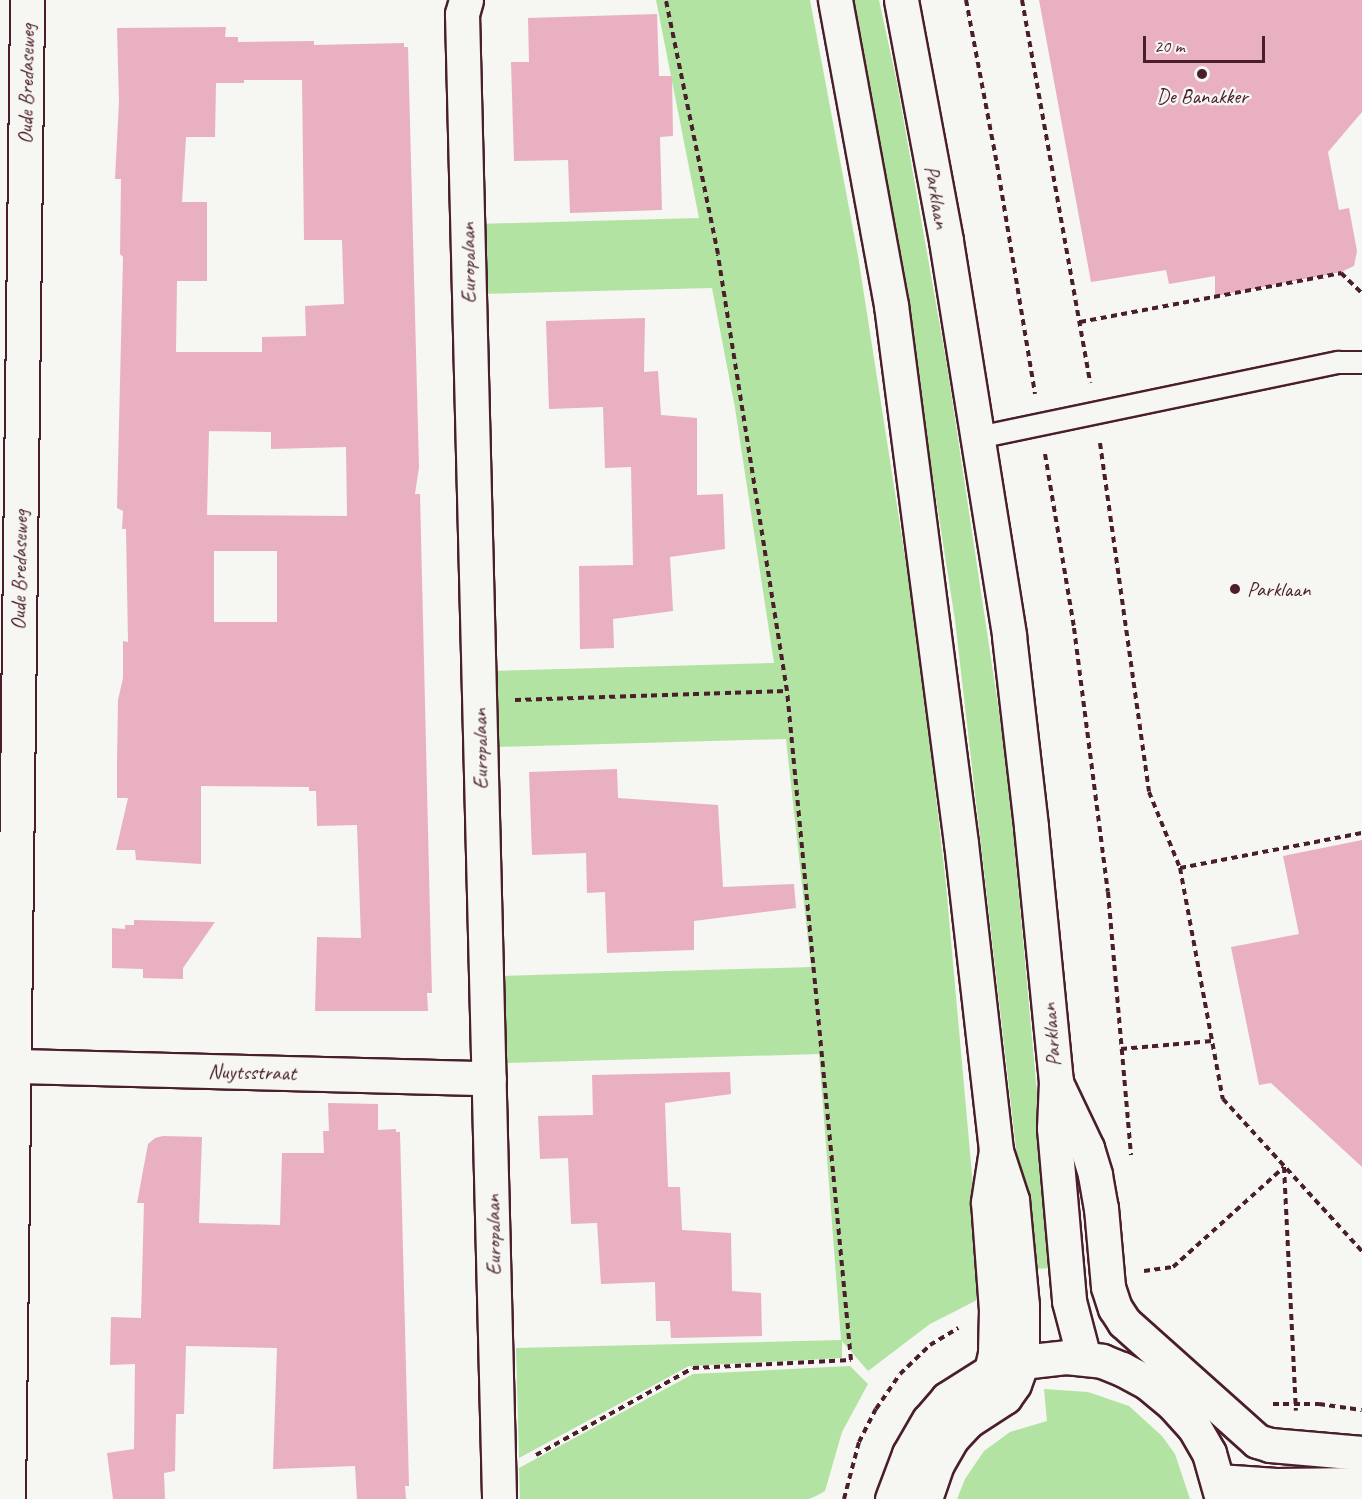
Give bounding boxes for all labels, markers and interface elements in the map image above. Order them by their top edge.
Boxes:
street label: Oude Bredaseweg [12,24,40,144]
scale bar [1146,24,1268,62]
text: 20 m [1154,35,1185,57]
marker: De Banakker [1195,67,1209,81]
place label: De Banakker [1156,83,1248,109]
street label: Parklaan [919,164,955,230]
street label: Europalaan [455,222,481,304]
street label: Oude Bredaseweg [5,510,33,630]
place label: Parklaan [1247,576,1310,602]
marker: Parklaan [1228,582,1242,596]
street label: Europalaan [467,708,493,790]
street label: Parklaan [1036,1002,1066,1068]
street label: Nuytsstraat [208,1059,296,1085]
street label: Europalaan [480,1194,506,1276]

